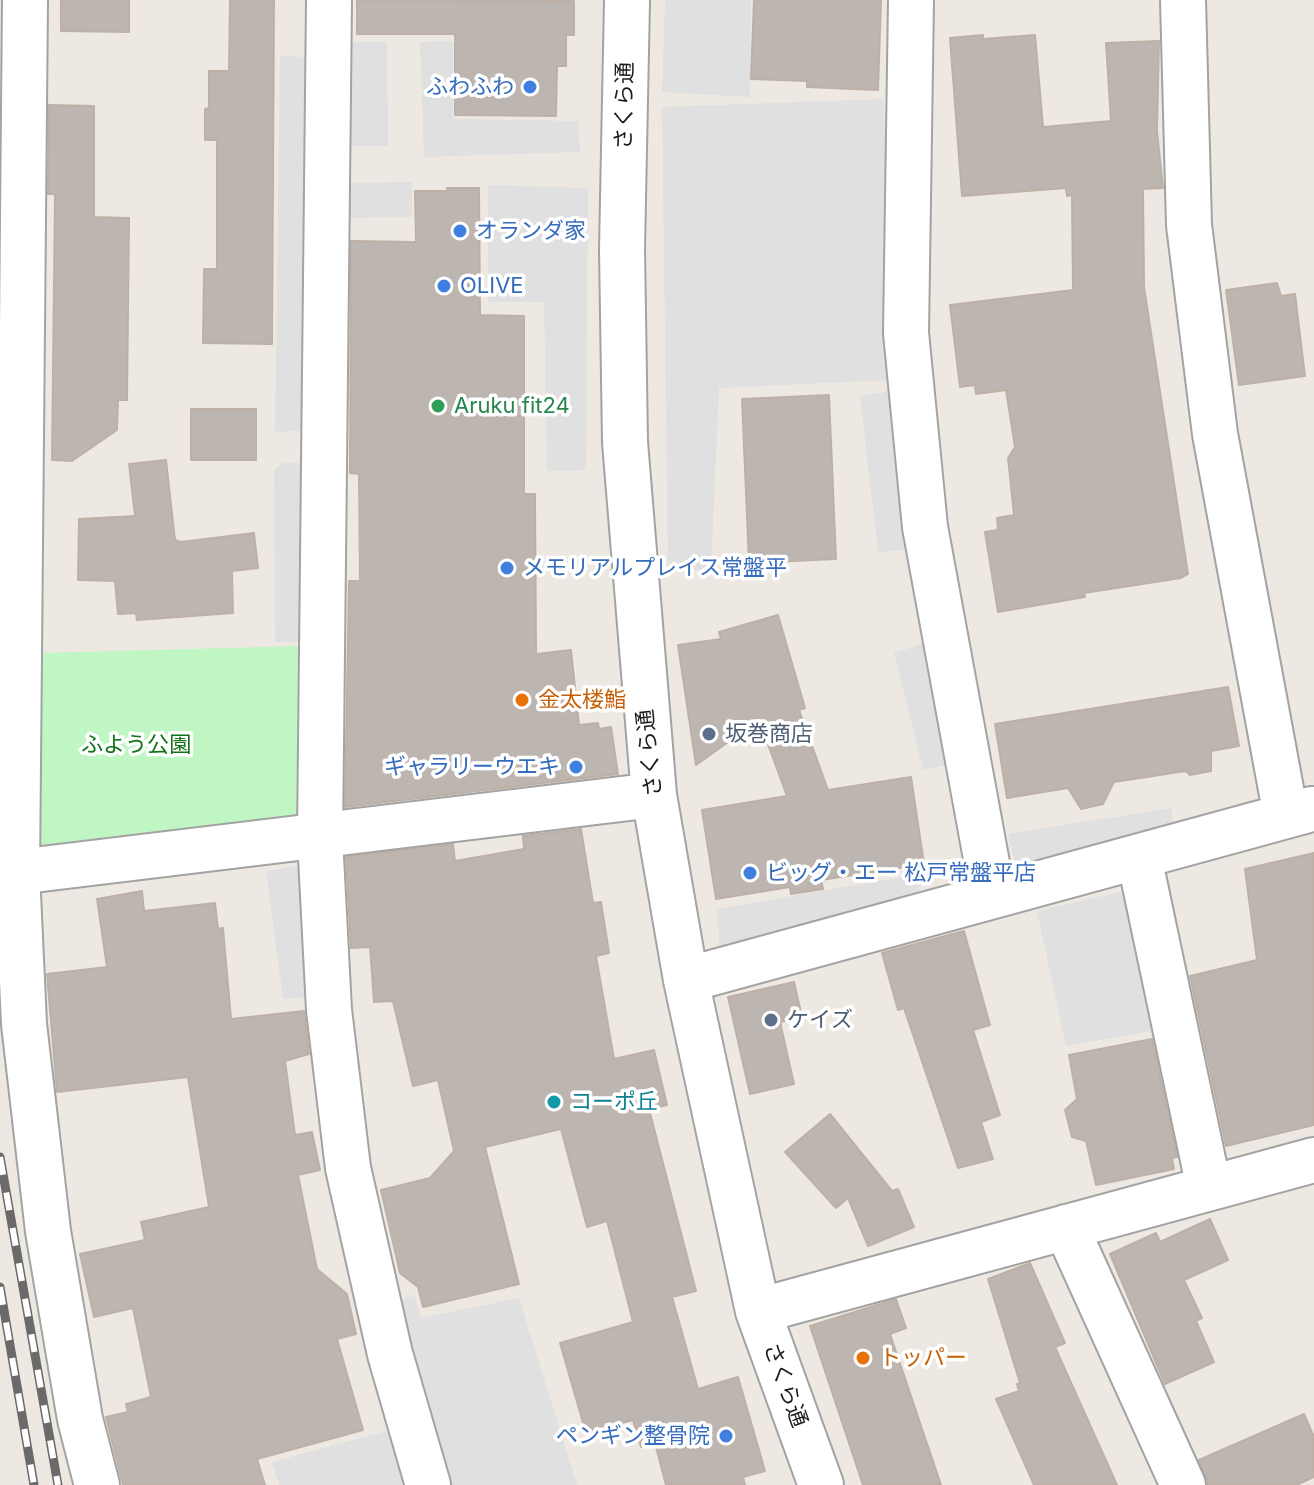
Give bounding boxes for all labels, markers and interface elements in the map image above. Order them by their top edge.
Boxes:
street label: さくら通 [611,62,639,150]
place label: ふわふわ [426,74,514,100]
marker: ふわふわ [521,78,539,96]
place label: オランダ家 [476,218,586,244]
marker: オランダ家 [451,222,469,240]
place label: OLIVE [460,273,524,299]
marker: OLIVE [435,277,453,295]
place label: Aruku fit24 [454,393,570,419]
marker: Aruku fit24 [429,397,447,415]
place label: メモリアルプレイス常盤平 [523,555,787,581]
marker: メモリアルプレイス常盤平 [498,559,516,577]
place label: 金太楼鮨 [538,687,626,713]
marker: 金太楼鮨 [513,691,531,709]
street label: さくら通 [632,708,668,798]
place label: 坂巻商店 [725,721,813,747]
marker: 坂巻商店 [700,725,718,743]
park label: ふよう公園 [81,732,191,758]
place label: ギャラリーウエキ [384,754,560,780]
marker: ギャラリーウエキ [567,758,585,776]
place label: ビッグ・エー 松戸常盤平店 [766,860,1036,886]
marker: ビッグ・エー 松戸常盤平店 [741,864,759,882]
place label: ケイズ [787,1007,853,1033]
marker: ケイズ [762,1011,780,1029]
place label: コーポ丘 [570,1089,658,1115]
marker: コーポ丘 [545,1093,563,1111]
street label: さくら通 [758,1339,812,1431]
place label: トッパー [879,1345,967,1371]
marker: トッパー [854,1349,872,1367]
place label: ペンギン整骨院 [556,1423,710,1449]
marker: ペンギン整骨院 [717,1427,735,1445]

